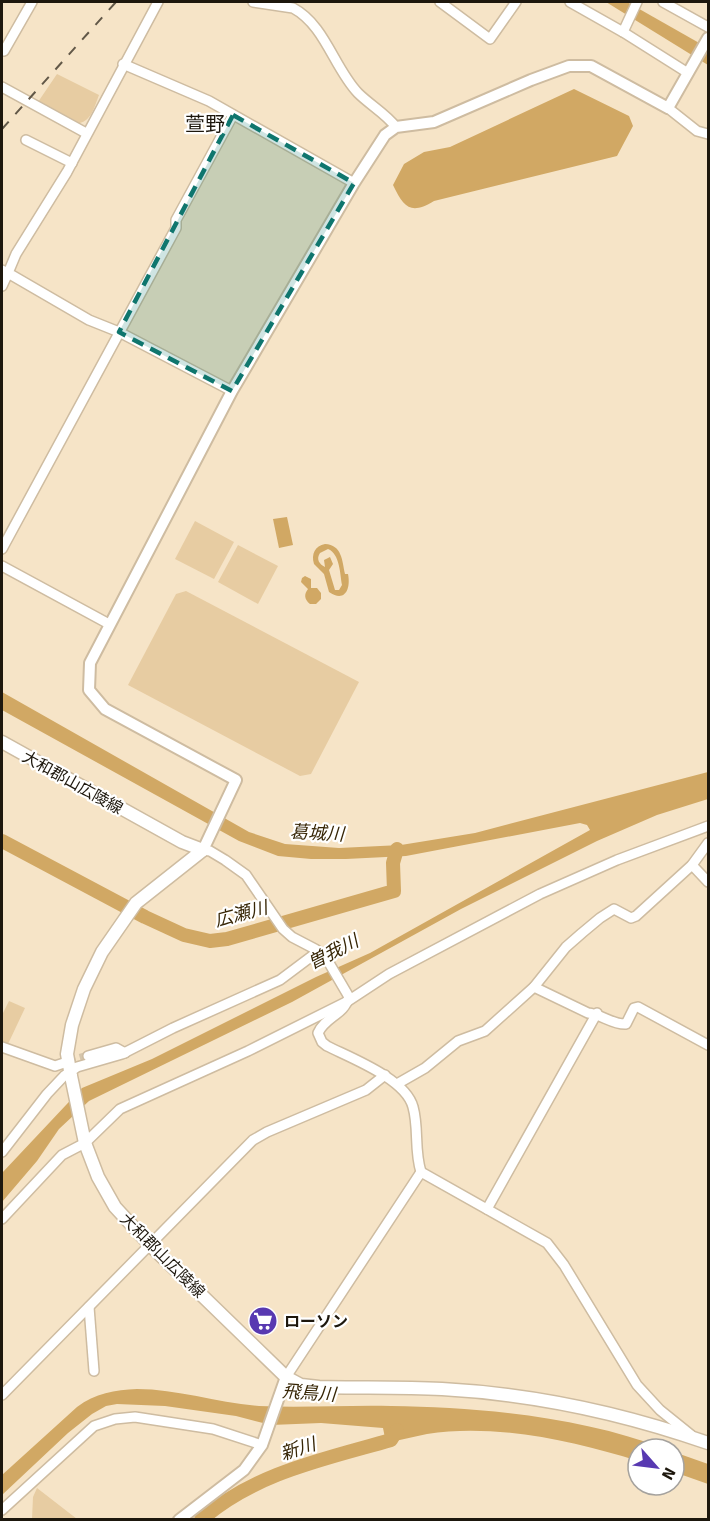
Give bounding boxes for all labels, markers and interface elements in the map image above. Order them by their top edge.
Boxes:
district label: 萱野 [185,112,225,137]
street label: 大和郡山広陵線 [19,747,126,819]
water label: 葛城川 [289,821,347,846]
water label: 広瀬川 [212,896,272,932]
water label: 曽我川 [304,929,364,974]
street label: 大和郡山広陵線 [116,1209,209,1302]
supermarket icon: ローソン [247,1305,279,1337]
place label: ローソン [284,1312,348,1332]
water label: 飛鳥川 [281,1380,339,1406]
water label: 新川 [277,1432,320,1465]
north arrow [626,1437,686,1497]
text: N [657,1464,680,1483]

